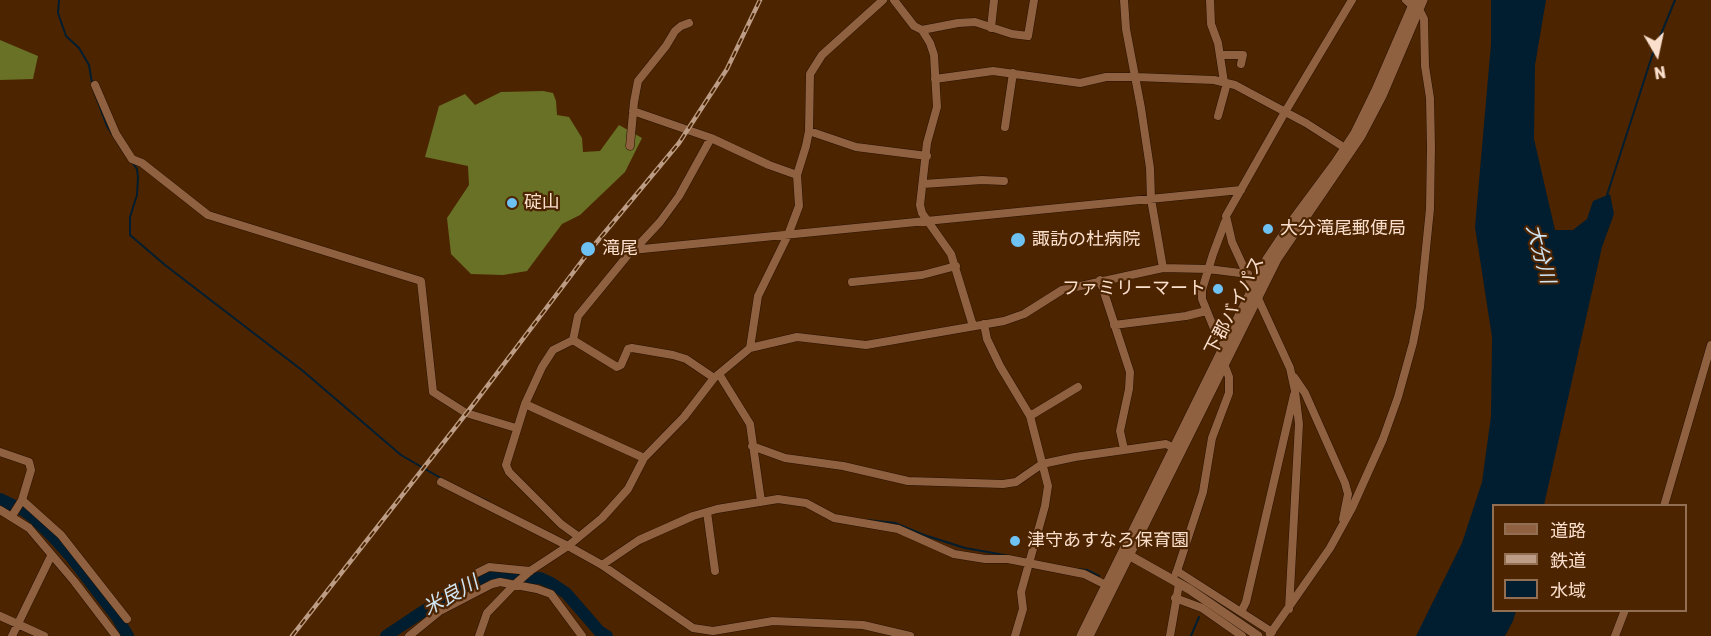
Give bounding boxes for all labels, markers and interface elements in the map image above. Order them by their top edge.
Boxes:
north arrow [1627,24,1687,84]
text: N [1653,62,1667,83]
place label: 碇山 [524,192,560,214]
marker: 碇山 [505,196,519,210]
place label: 大分滝尾郵便局 [1280,218,1406,240]
marker: 大分滝尾郵便局 [1261,222,1275,236]
water label: 大分川 [1521,222,1559,286]
place label: 諏訪の杜病院 [1032,229,1140,251]
marker: 諏訪の杜病院 [1009,231,1027,249]
place label: 滝尾 [602,238,638,260]
marker: 滝尾 [579,240,597,258]
street label: 下郡バイパス [1201,253,1269,359]
place label: ファミリーマート [1062,278,1206,300]
marker: ファミリーマート [1211,282,1225,296]
legend [1492,504,1687,612]
text: 道路 [1550,520,1586,542]
place label: 津守あすなろ保育園 [1027,530,1189,552]
marker: 津守あすなろ保育園 [1008,534,1022,548]
text: 鉄道 [1550,550,1586,572]
water label: 米良川 [419,571,483,621]
text: 水域 [1550,580,1586,602]

